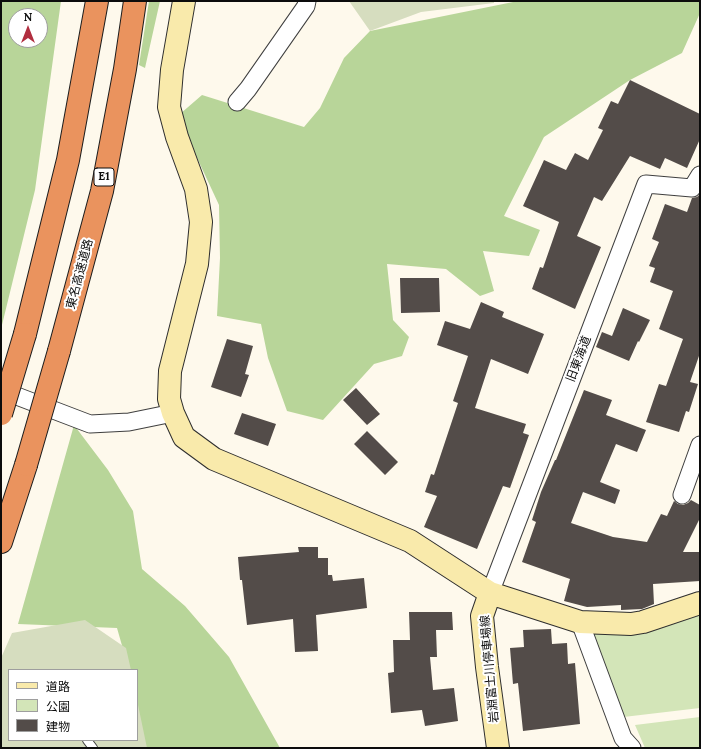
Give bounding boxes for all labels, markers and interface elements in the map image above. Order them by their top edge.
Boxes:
north arrow [8,8,48,48]
text: N [24,10,32,24]
road number: E1 [94,168,114,186]
street label: 東名高速道路 [64,237,96,311]
street label: 旧東海道 [564,334,594,384]
street label: 岩淵富士川停車場線 [478,615,502,723]
legend [8,669,138,741]
text: 道路 [46,679,70,694]
text: 公園 [46,699,70,714]
text: 建物 [46,719,70,734]

